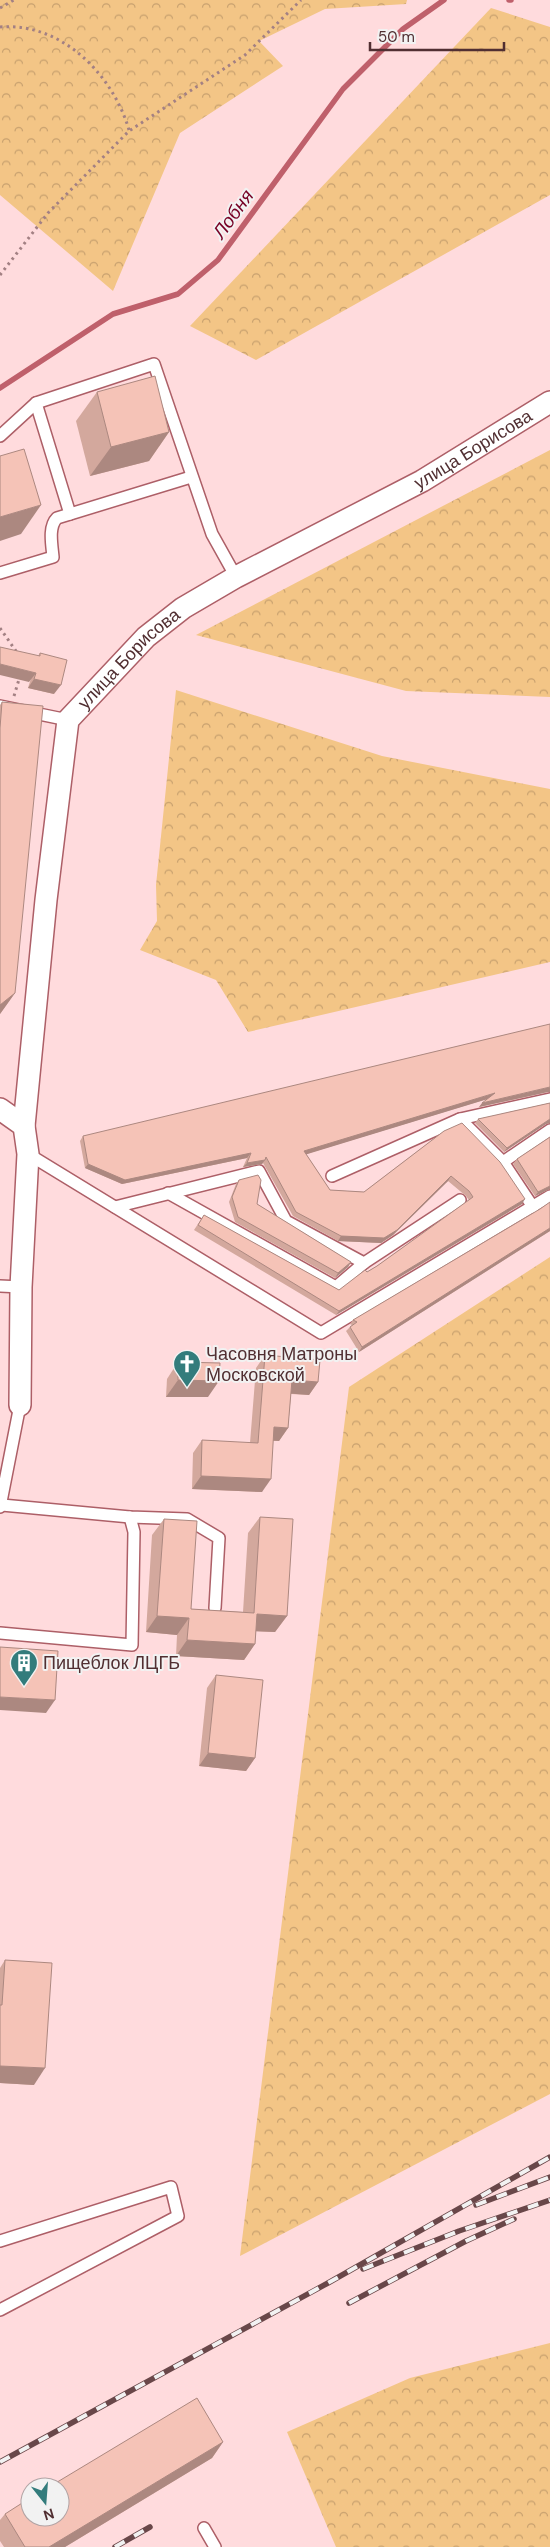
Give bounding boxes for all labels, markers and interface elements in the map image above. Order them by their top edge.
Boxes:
scale bar [370,20,504,52]
text: 50 m [378,27,415,47]
water label: Лобня [206,184,259,245]
street label: улица Борисова [410,403,538,495]
street label: улица Борисова [72,602,186,714]
place label: Часовня Матроны Московской [206,1342,357,1387]
church icon: Часовня Матроны Московской [172,1349,202,1388]
building icon: Пищеблок ЛЦГБ [9,1648,39,1687]
place label: Пищеблок ЛЦГБ [43,1651,180,1675]
north arrow [20,2477,70,2527]
text: N [41,2504,56,2525]

